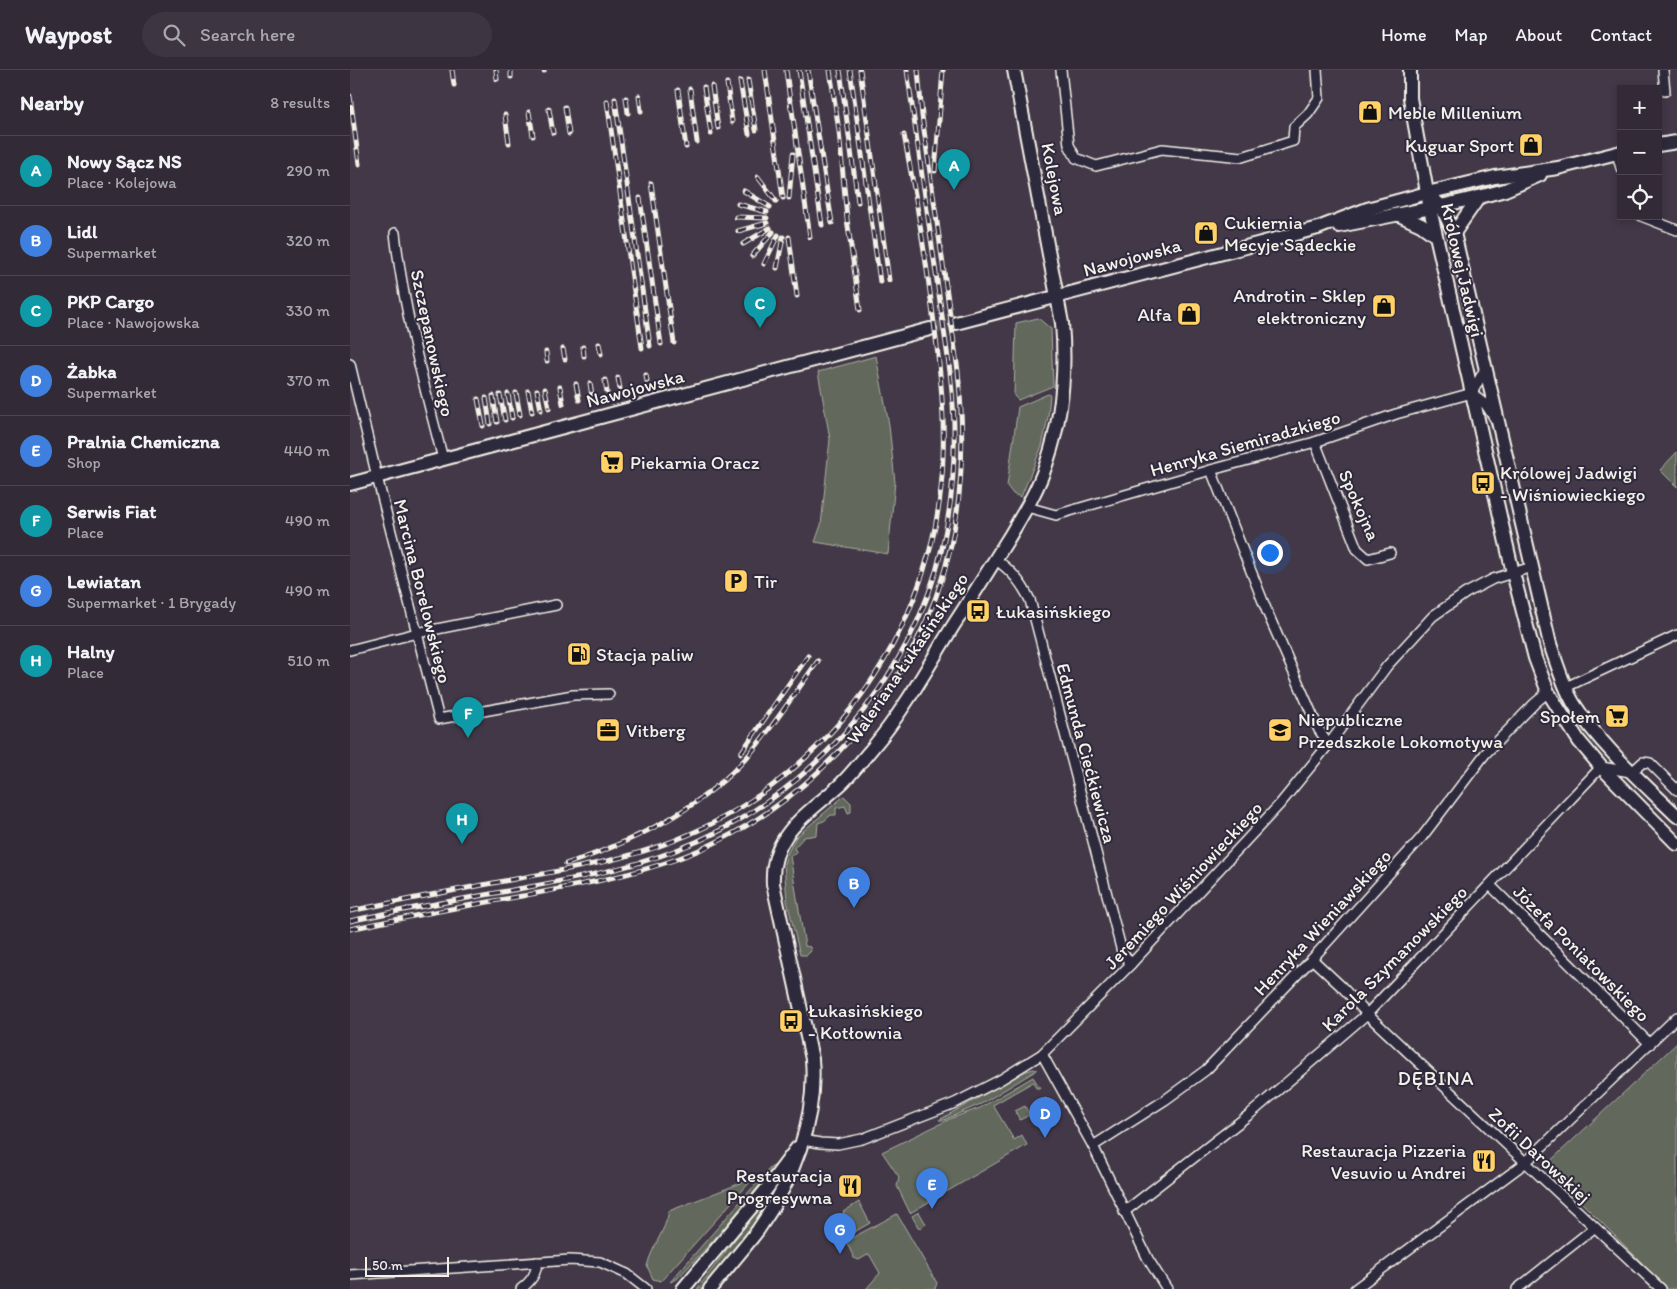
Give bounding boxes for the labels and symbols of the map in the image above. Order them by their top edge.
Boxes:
shop icon: Meble Millenium [1357,99,1383,125]
place label: Meble Millenium [1388,101,1522,124]
shop icon: Kuguar Sport [1518,132,1544,158]
place label: Kuguar Sport [1405,134,1514,157]
street label: Kolejowa [1036,141,1073,217]
pin: A [938,149,970,190]
street label: Królowej Jadwigi [1436,201,1489,339]
place label: Cukiernia Mecyje Sądeckie [1224,211,1356,256]
shop icon: Cukiernia Mecyje Sądeckie [1193,220,1219,246]
street label: Nawojowska [1081,233,1184,282]
street label: Szczepanowskiego [406,268,459,419]
place label: Androtin - Sklep elektroniczny [1233,284,1366,329]
pin: C [744,287,776,328]
shop icon: Androtin - Sklep elektroniczny [1371,293,1397,319]
shop icon: Alfa [1176,301,1202,327]
place label: Alfa [1137,303,1172,326]
street label: Nawojowska [584,364,687,413]
street label: Henryka Siemiradzkiego [1147,405,1343,482]
supermarket icon: Piekarnia Oracz [599,449,625,475]
place label: Piekarnia Oracz [630,451,760,474]
place label: Królowej Jadwigi - Wiśniowieckiego [1500,461,1645,506]
street label: Spokojna [1334,466,1385,544]
bus stop icon: Królowej Jadwigi - Wiśniowieckiego [1470,470,1496,496]
street label: Marcina Borelowskiego [389,497,457,685]
your location [1257,540,1283,566]
parking icon: Tir [723,568,749,594]
street label: Waleriana Łukasińskiego [841,568,973,748]
place label: Tir [754,570,778,593]
bus stop icon: Łukasińskiego [965,598,991,624]
place label: Łukasińskiego [996,600,1111,623]
fuel station icon: Stacja paliw [566,641,592,667]
place label: Stacja paliw [596,643,694,666]
street label: Edmunda Ciećkiewicza [1051,661,1122,846]
pin: F [452,697,484,738]
supermarket icon: Społem [1604,703,1630,729]
place label: Społem [1540,705,1601,728]
place label: Niepubliczne Przedszkole Lokomotywa [1298,708,1503,753]
office icon: Vitberg [595,717,621,743]
school or university icon: Niepubliczne Przedszkole Lokomotywa [1267,717,1293,743]
place label: Vitberg [626,719,686,742]
street label: Jeremiego Wiśniowieckiego [1099,796,1267,974]
pin: H [446,803,478,844]
street label: Henryka Wieniawskiego [1249,844,1396,1000]
pin: B [838,867,870,908]
street label: Karola Szymanowskiego [1316,880,1472,1036]
street label: Józefa Poniatowskiego [1508,880,1655,1027]
place label: Łukasińskiego - Kotłownia [808,999,923,1044]
bus stop icon: Łukasińskiego - Kotłownia [778,1008,804,1034]
district label: DĘBINA [1398,1066,1474,1090]
pin: D [1029,1097,1061,1138]
street label: Zofii Darowskiej [1484,1102,1595,1208]
place label: Restauracja Pizzeria Vesuvio u Andrei [1301,1139,1466,1184]
restaurant icon: Restauracja Pizzeria Vesuvio u Andrei [1471,1148,1497,1174]
place label: Restauracja Progresywna [727,1164,832,1209]
pin: E [916,1168,948,1209]
restaurant icon: Restauracja Progresywna [837,1173,863,1199]
pin: G [824,1213,856,1254]
scale bar [365,1254,449,1277]

